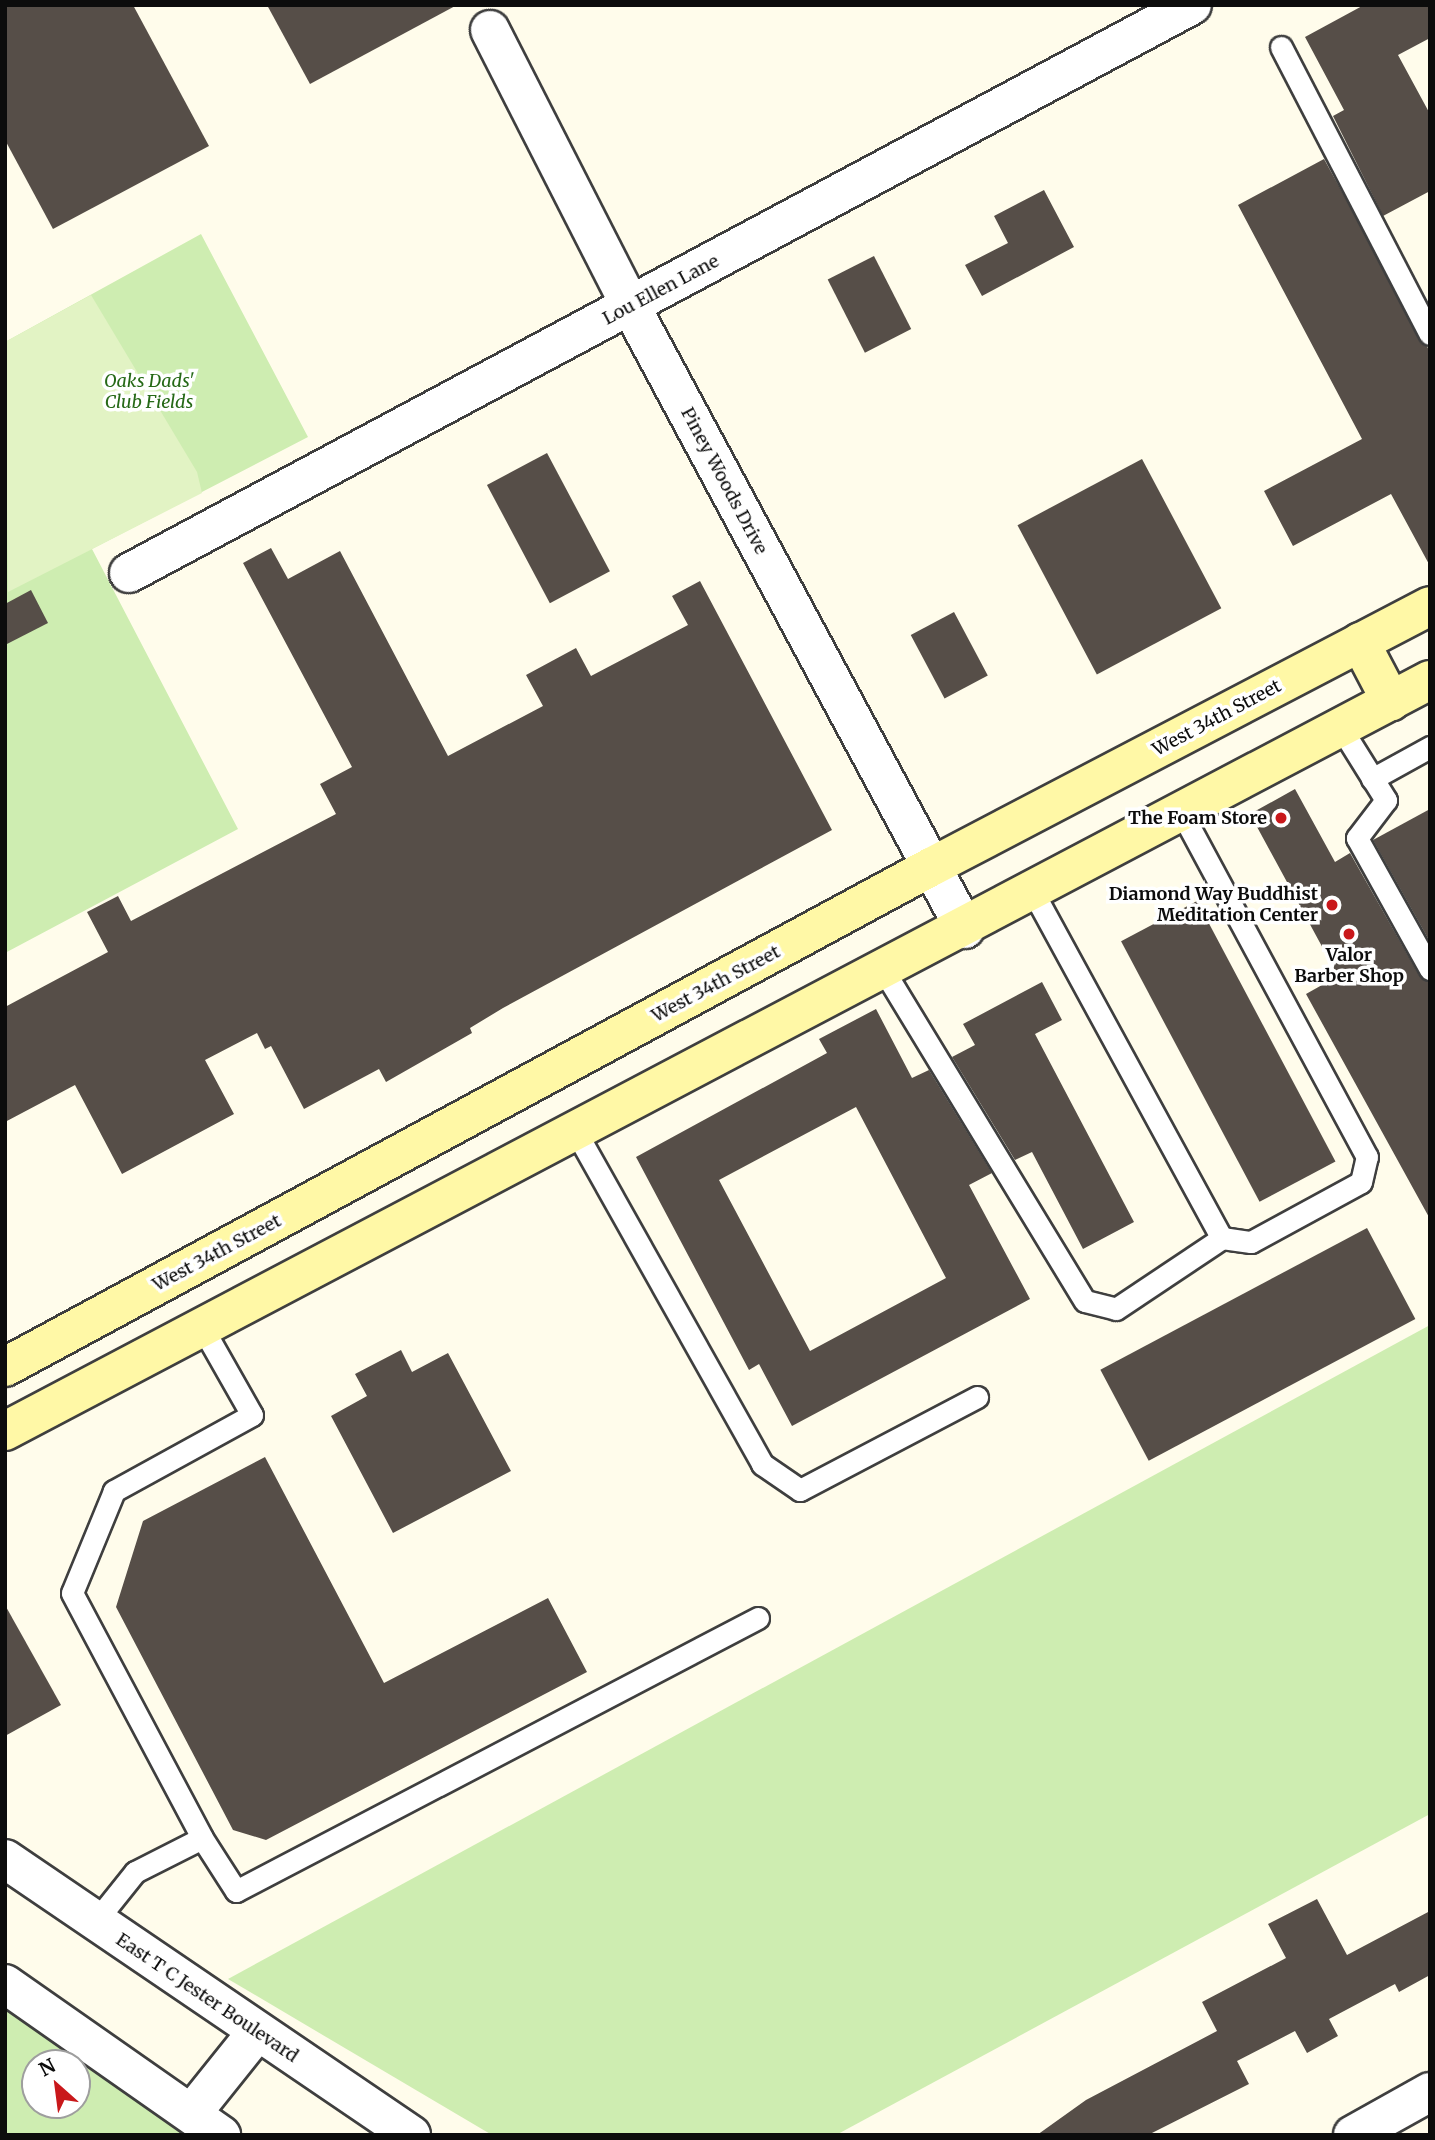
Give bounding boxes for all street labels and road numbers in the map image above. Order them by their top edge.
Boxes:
street label: Lou Ellen Lane [599,250,723,330]
street label: Piney Woods Drive [676,404,772,558]
street label: West 34th Street [1149,675,1285,761]
street label: West 34th Street [648,941,784,1027]
street label: West 34th Street [149,1210,285,1296]
street label: East T C Jester Boulevard [112,1929,302,2067]

